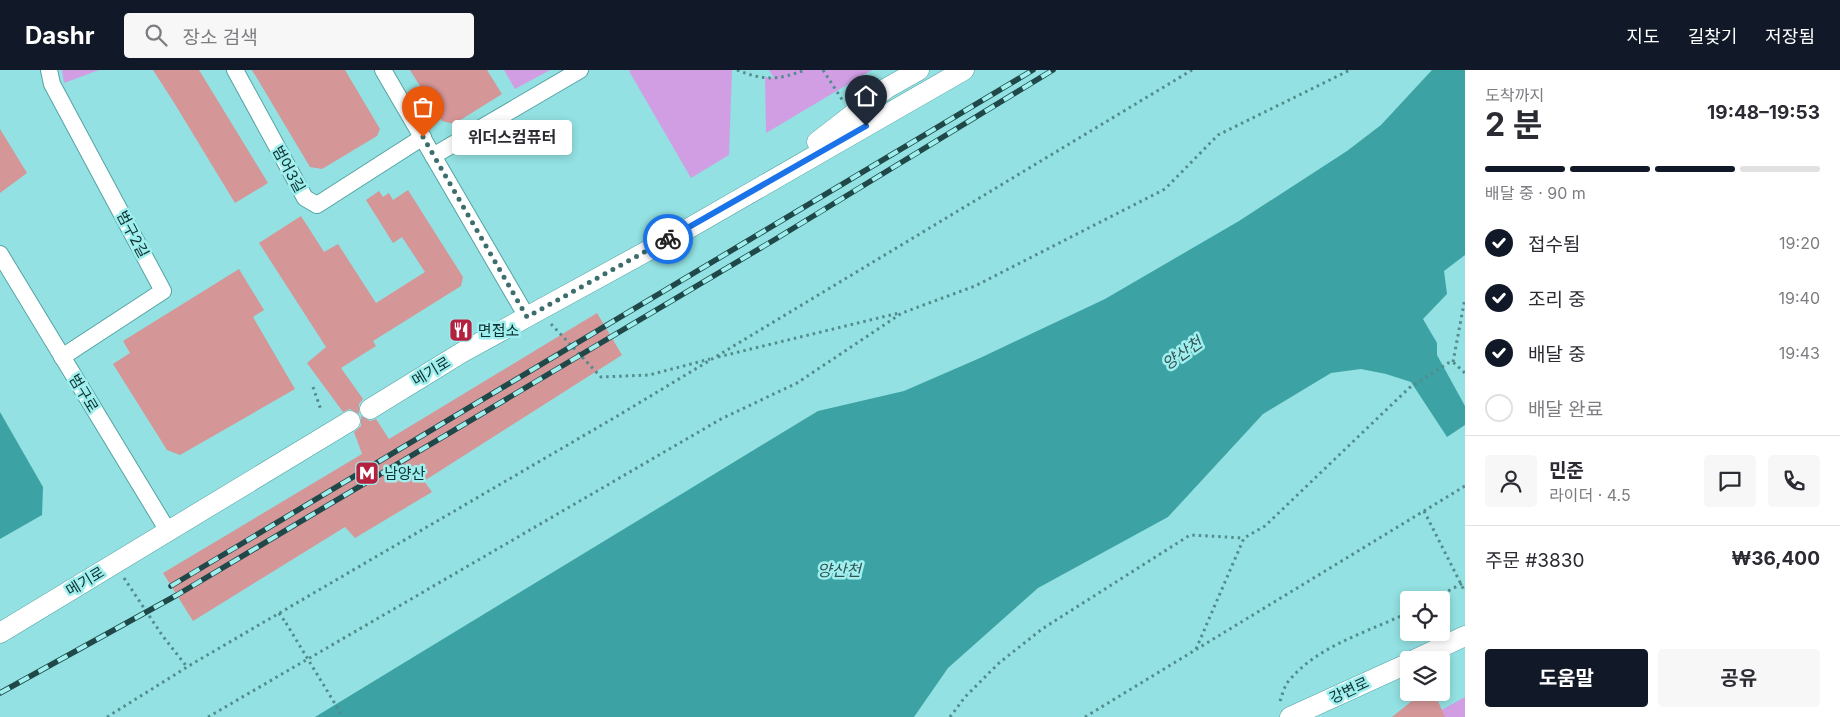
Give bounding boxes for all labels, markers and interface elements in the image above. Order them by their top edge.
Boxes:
search box [124,13,474,58]
text: Dashr [25,21,94,50]
icon: search [142,21,170,49]
text: 장소 검색 [182,26,258,49]
text: 지도 [1627,26,1660,47]
text: 길찾기 [1688,26,1737,47]
text: 저장됨 [1765,26,1815,47]
pin [845,75,887,126]
icon: home [852,82,880,110]
text: 도착까지 [1485,85,1544,105]
pin [402,86,444,137]
icon: bag [409,93,437,121]
text: 19:48–19:53 [1707,101,1820,124]
text: 2 분 [1485,105,1542,144]
callout: 위더스컴퓨터 [453,120,573,154]
text: 위더스컴퓨터 [468,127,556,147]
street label: 범어3길 [268,142,310,196]
text: 배달 중 · 90 m [1485,183,1586,203]
street label: 범구2길 [113,207,153,261]
courier [643,214,693,264]
icon: bike [654,225,682,253]
icon: check [1485,229,1513,257]
text: 접수됨 [1528,233,1580,256]
text: 19:20 [1779,233,1820,253]
icon: check [1485,284,1513,312]
text: 조리 중 [1528,288,1586,311]
text: 19:40 [1779,288,1820,308]
restaurant icon: 면접소 [448,317,474,343]
place label: 면접소 [478,321,520,340]
water label: 양산천 [1158,331,1208,374]
icon: check [1485,339,1513,367]
text: 배달 중 [1528,343,1586,366]
text: 19:43 [1779,343,1820,363]
street label: 메기로 [408,352,454,390]
street label: 범구로 [65,370,103,416]
text: 배달 완료 [1528,398,1603,421]
button: person [1485,455,1537,507]
button: chat [1704,455,1756,507]
button: phone [1768,455,1820,507]
text: 민준 [1549,459,1584,482]
metro station icon: 남양산 [354,460,380,486]
place label: 남양산 [384,464,426,483]
text: 라이더 · 4.5 [1549,485,1631,505]
text: ₩36,400 [1731,547,1820,570]
text: 주문 #3830 [1485,549,1585,572]
water label: 양산천 [817,560,863,580]
street label: 메기로 [62,562,108,600]
map controls [1400,591,1450,701]
button: locate [1400,591,1450,641]
button: 도움말 [1485,649,1648,707]
button: 공유 [1658,649,1820,707]
button: layers [1400,651,1450,701]
street label: 강변로 [1326,673,1372,707]

